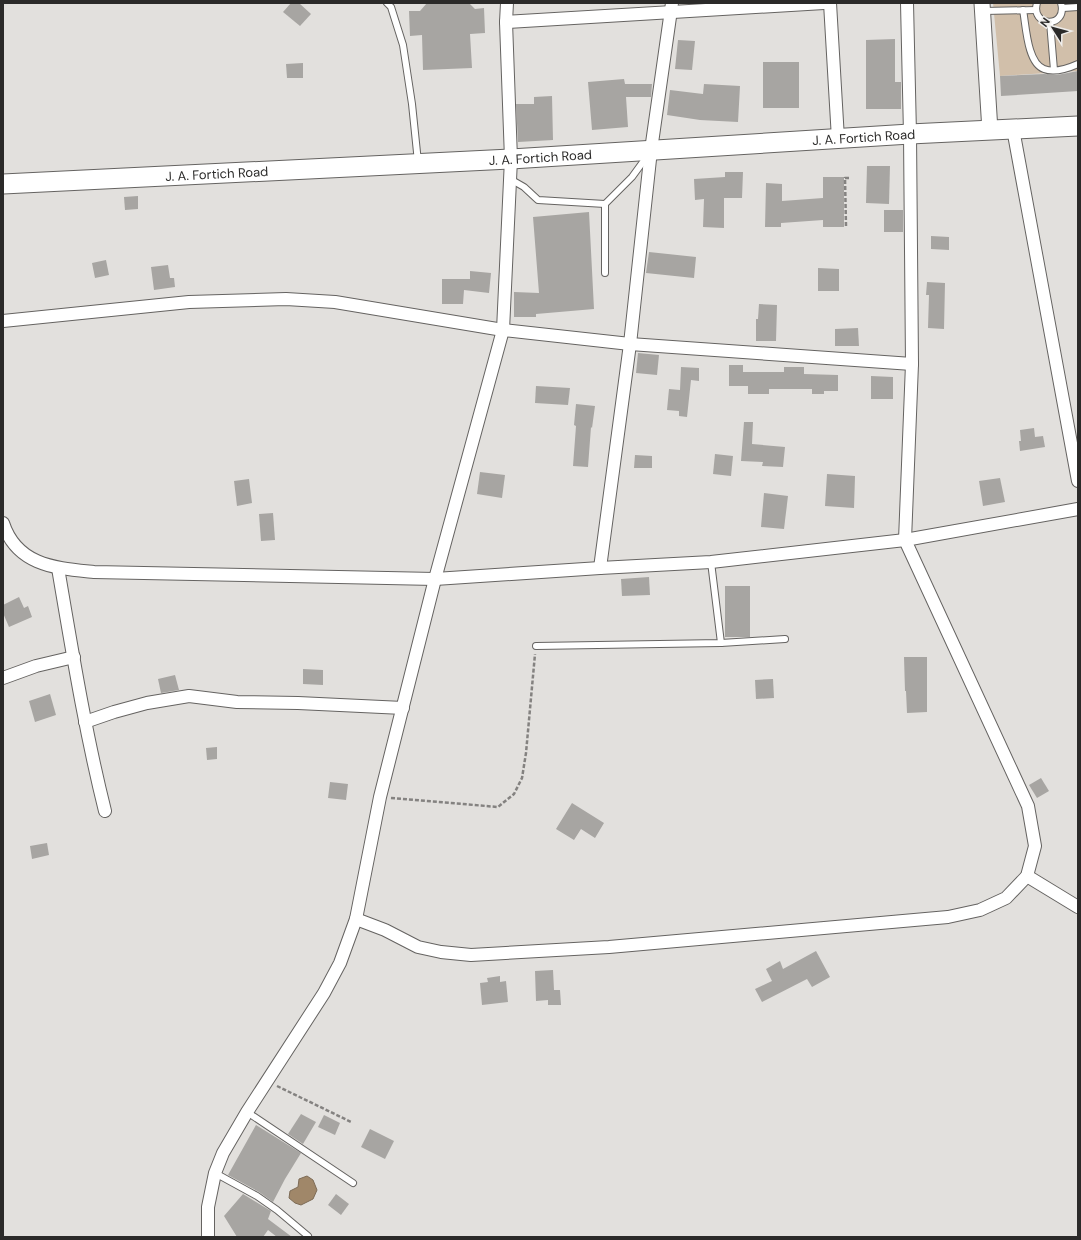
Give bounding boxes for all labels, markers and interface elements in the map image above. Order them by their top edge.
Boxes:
north arrow [1033,8,1073,48]
text: N [1037,15,1053,29]
street label: J. A. Fortich Road [812,125,916,149]
street label: J. A. Fortich Road [488,145,592,169]
street label: J. A. Fortich Road [165,162,269,185]

